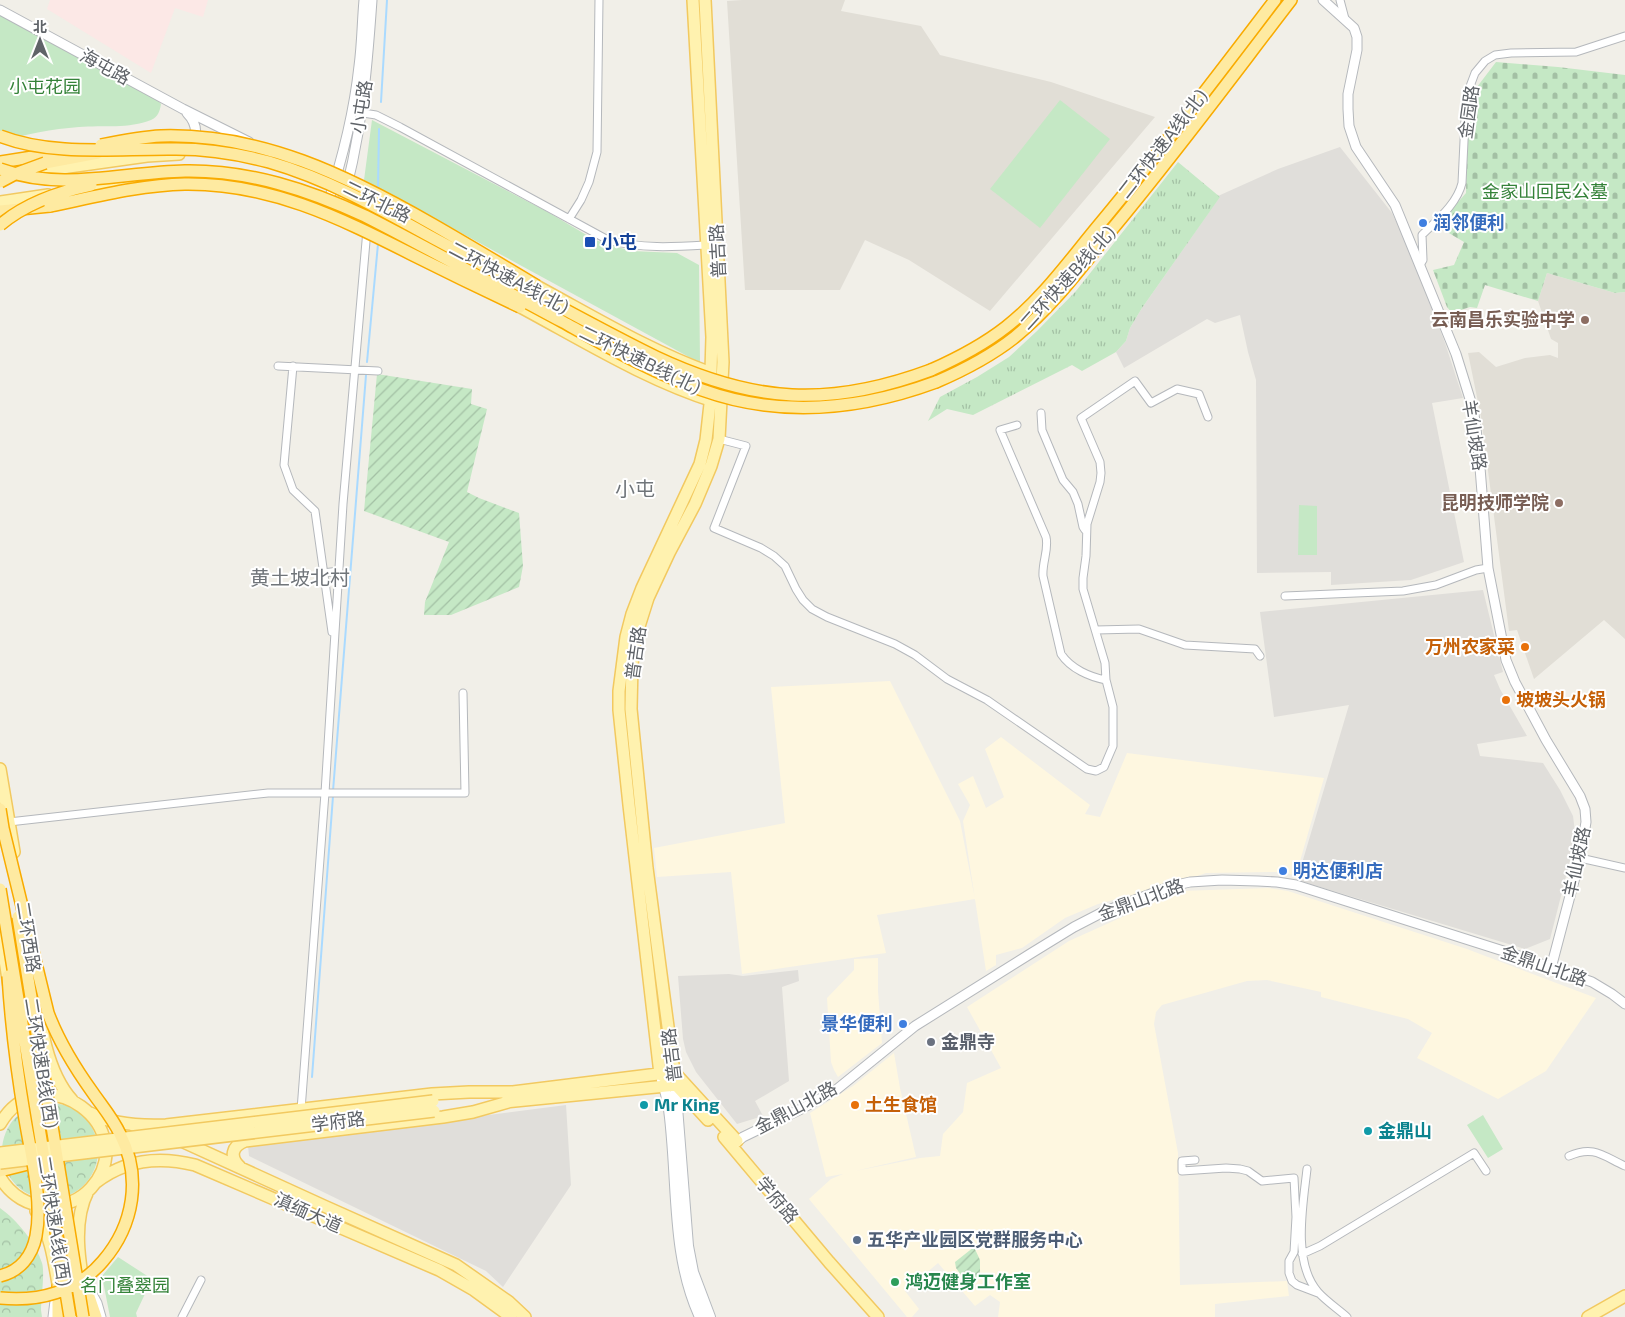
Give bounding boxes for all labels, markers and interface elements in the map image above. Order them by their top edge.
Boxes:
north arrow [15,15,65,65]
text: 北 [33,18,47,35]
street label: 海屯路 [77,43,134,89]
park label: 小屯花园 [9,75,81,97]
street label: 小屯路 [346,78,376,135]
street label: 金园路 [1453,84,1483,140]
street label: 二环快速A线(北) [1113,85,1212,202]
street label: 二环北路 [340,175,415,227]
park label: 金家山回民公墓 [1482,180,1608,202]
place label: 润邻便利 [1433,211,1505,233]
marker: 润邻便利 [1417,217,1429,229]
street label: 二环快速B线(北) [1015,221,1120,334]
street label: 普吉路 [705,224,729,279]
place label: 小屯 [601,230,637,252]
marker: 小屯 [583,235,597,249]
street label: 二环快速A线(北) [446,236,573,318]
place label: 云南昌乐实验中学 [1431,308,1575,330]
marker: 云南昌乐实验中学 [1579,314,1591,326]
street label: 二环快速B线(北) [576,320,705,398]
street label: 羊仙坡路 [1458,398,1491,472]
district label: 小屯 [615,476,655,500]
place label: 昆明技师学院 [1441,491,1549,513]
marker: 昆明技师学院 [1553,497,1565,509]
district label: 黄土坡北村 [250,565,350,589]
street label: 普吉路 [620,625,650,681]
place label: 万州农家菜 [1425,635,1515,657]
marker: 万州农家菜 [1519,641,1531,653]
place label: 坡坡头火锅 [1516,688,1606,710]
marker: 坡坡头火锅 [1500,694,1512,706]
street label: 羊仙坡路 [1558,824,1594,899]
place label: 明达便利店 [1293,859,1383,881]
marker: 明达便利店 [1277,865,1289,877]
street label: 金鼎山北路 [1095,873,1187,925]
street label: 二环西路 [12,900,45,974]
street label: 金鼎山北路 [1498,940,1590,990]
street label: 二环快速B线(西) [21,996,63,1130]
place label: 景华便利 [821,1012,893,1034]
marker: 景华便利 [897,1018,909,1030]
street label: 普吉路 [657,1027,685,1083]
place label: 金鼎寺 [941,1030,995,1052]
marker: 金鼎寺 [925,1036,937,1048]
street label: 金鼎山北路 [751,1076,840,1138]
place label: Mr King [654,1093,720,1115]
place label: 土生食馆 [865,1093,937,1115]
marker: Mr King [638,1099,650,1111]
marker: 土生食馆 [849,1099,861,1111]
street label: 学府路 [310,1107,366,1135]
place label: 金鼎山 [1378,1119,1432,1141]
marker: 金鼎山 [1362,1125,1374,1137]
street label: 二环快速A线(西) [34,1154,76,1288]
street label: 学府路 [752,1172,804,1227]
street label: 滇缅大道 [271,1187,346,1237]
place label: 五华产业园区党群服务中心 [867,1228,1083,1250]
marker: 五华产业园区党群服务中心 [851,1234,863,1246]
place label: 鸿迈健身工作室 [905,1270,1031,1292]
park label: 名门叠翠园 [80,1274,170,1296]
marker: 鸿迈健身工作室 [889,1276,901,1288]

